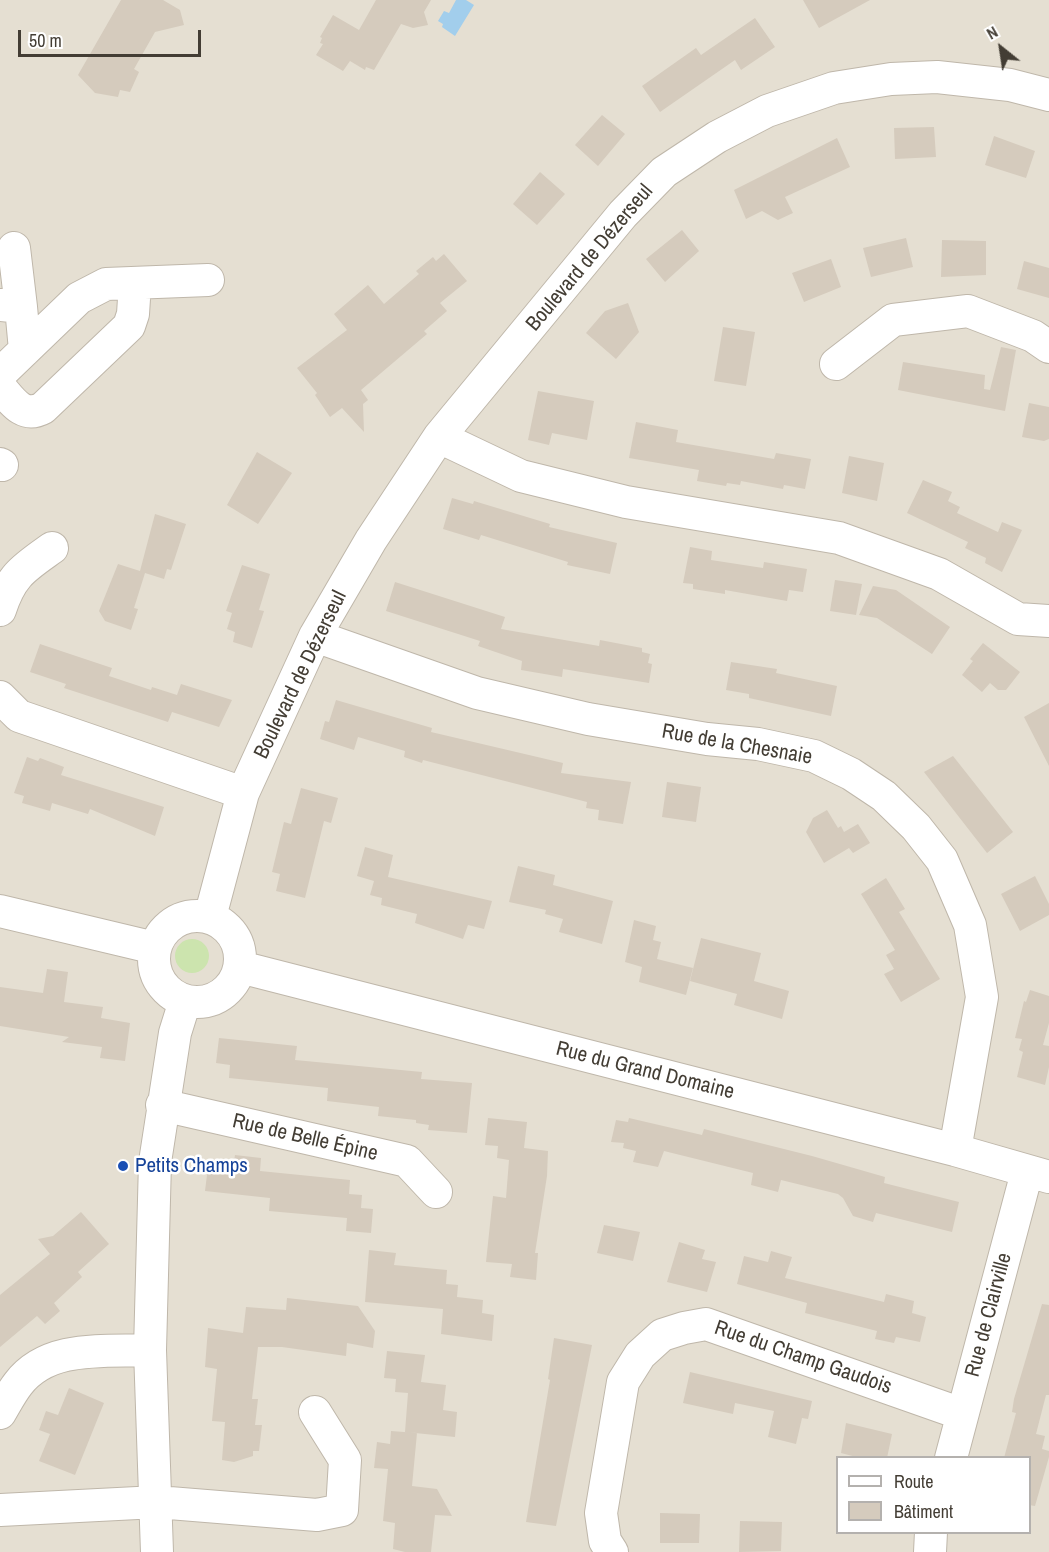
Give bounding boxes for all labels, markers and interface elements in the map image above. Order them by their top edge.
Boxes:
scale bar [21,18,204,56]
north arrow [971,18,1031,78]
text: N [982,21,1002,44]
text: 50 m [29,28,62,53]
street label: Boulevard de Dézerseul [521,180,659,336]
street label: Boulevard de Dézerseul [249,587,353,763]
street label: Rue de la Chesnaie [660,719,814,771]
street label: Rue du Grand Domaine [553,1037,737,1105]
street label: Rue de Belle Épine [230,1109,380,1167]
place label: Petits Champs [135,1153,248,1179]
marker: Petits Champs [116,1159,130,1173]
street label: Rue de Clairville [960,1250,1018,1380]
street label: Rue du Champ Gaudois [711,1316,895,1400]
legend [836,1456,1031,1534]
text: Route [894,1469,933,1494]
text: Bâtiment [894,1499,953,1524]

